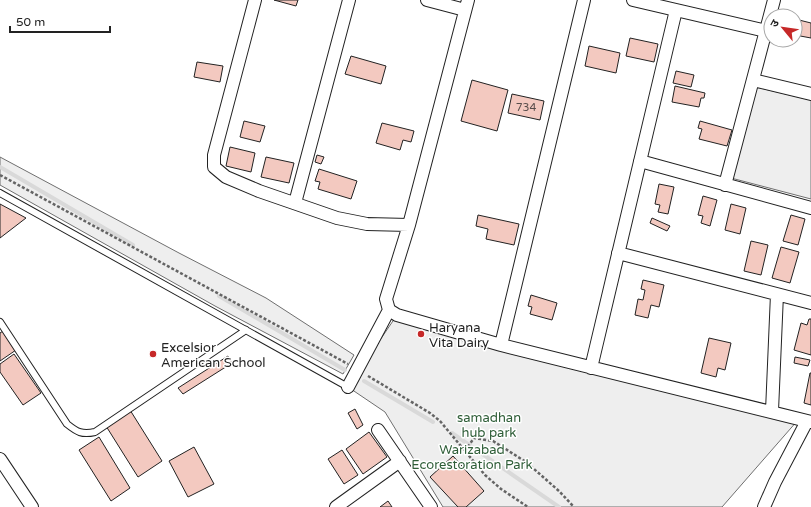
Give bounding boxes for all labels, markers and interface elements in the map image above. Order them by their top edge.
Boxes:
scale bar [10,8,110,34]
north arrow [763,8,803,48]
text: 50 m [16,15,45,29]
text: उ [767,17,782,29]
house number: 734 [516,101,536,114]
place label: Haryana Vita Dairy [429,320,489,351]
marker: Haryana Vita Dairy [416,329,426,339]
place label: Excelsior American School [161,340,266,371]
marker: Excelsior American School [148,349,158,359]
park label: samadhan hub park [457,410,521,441]
park label: Warizabad Ecorestoration Park [411,442,533,473]

